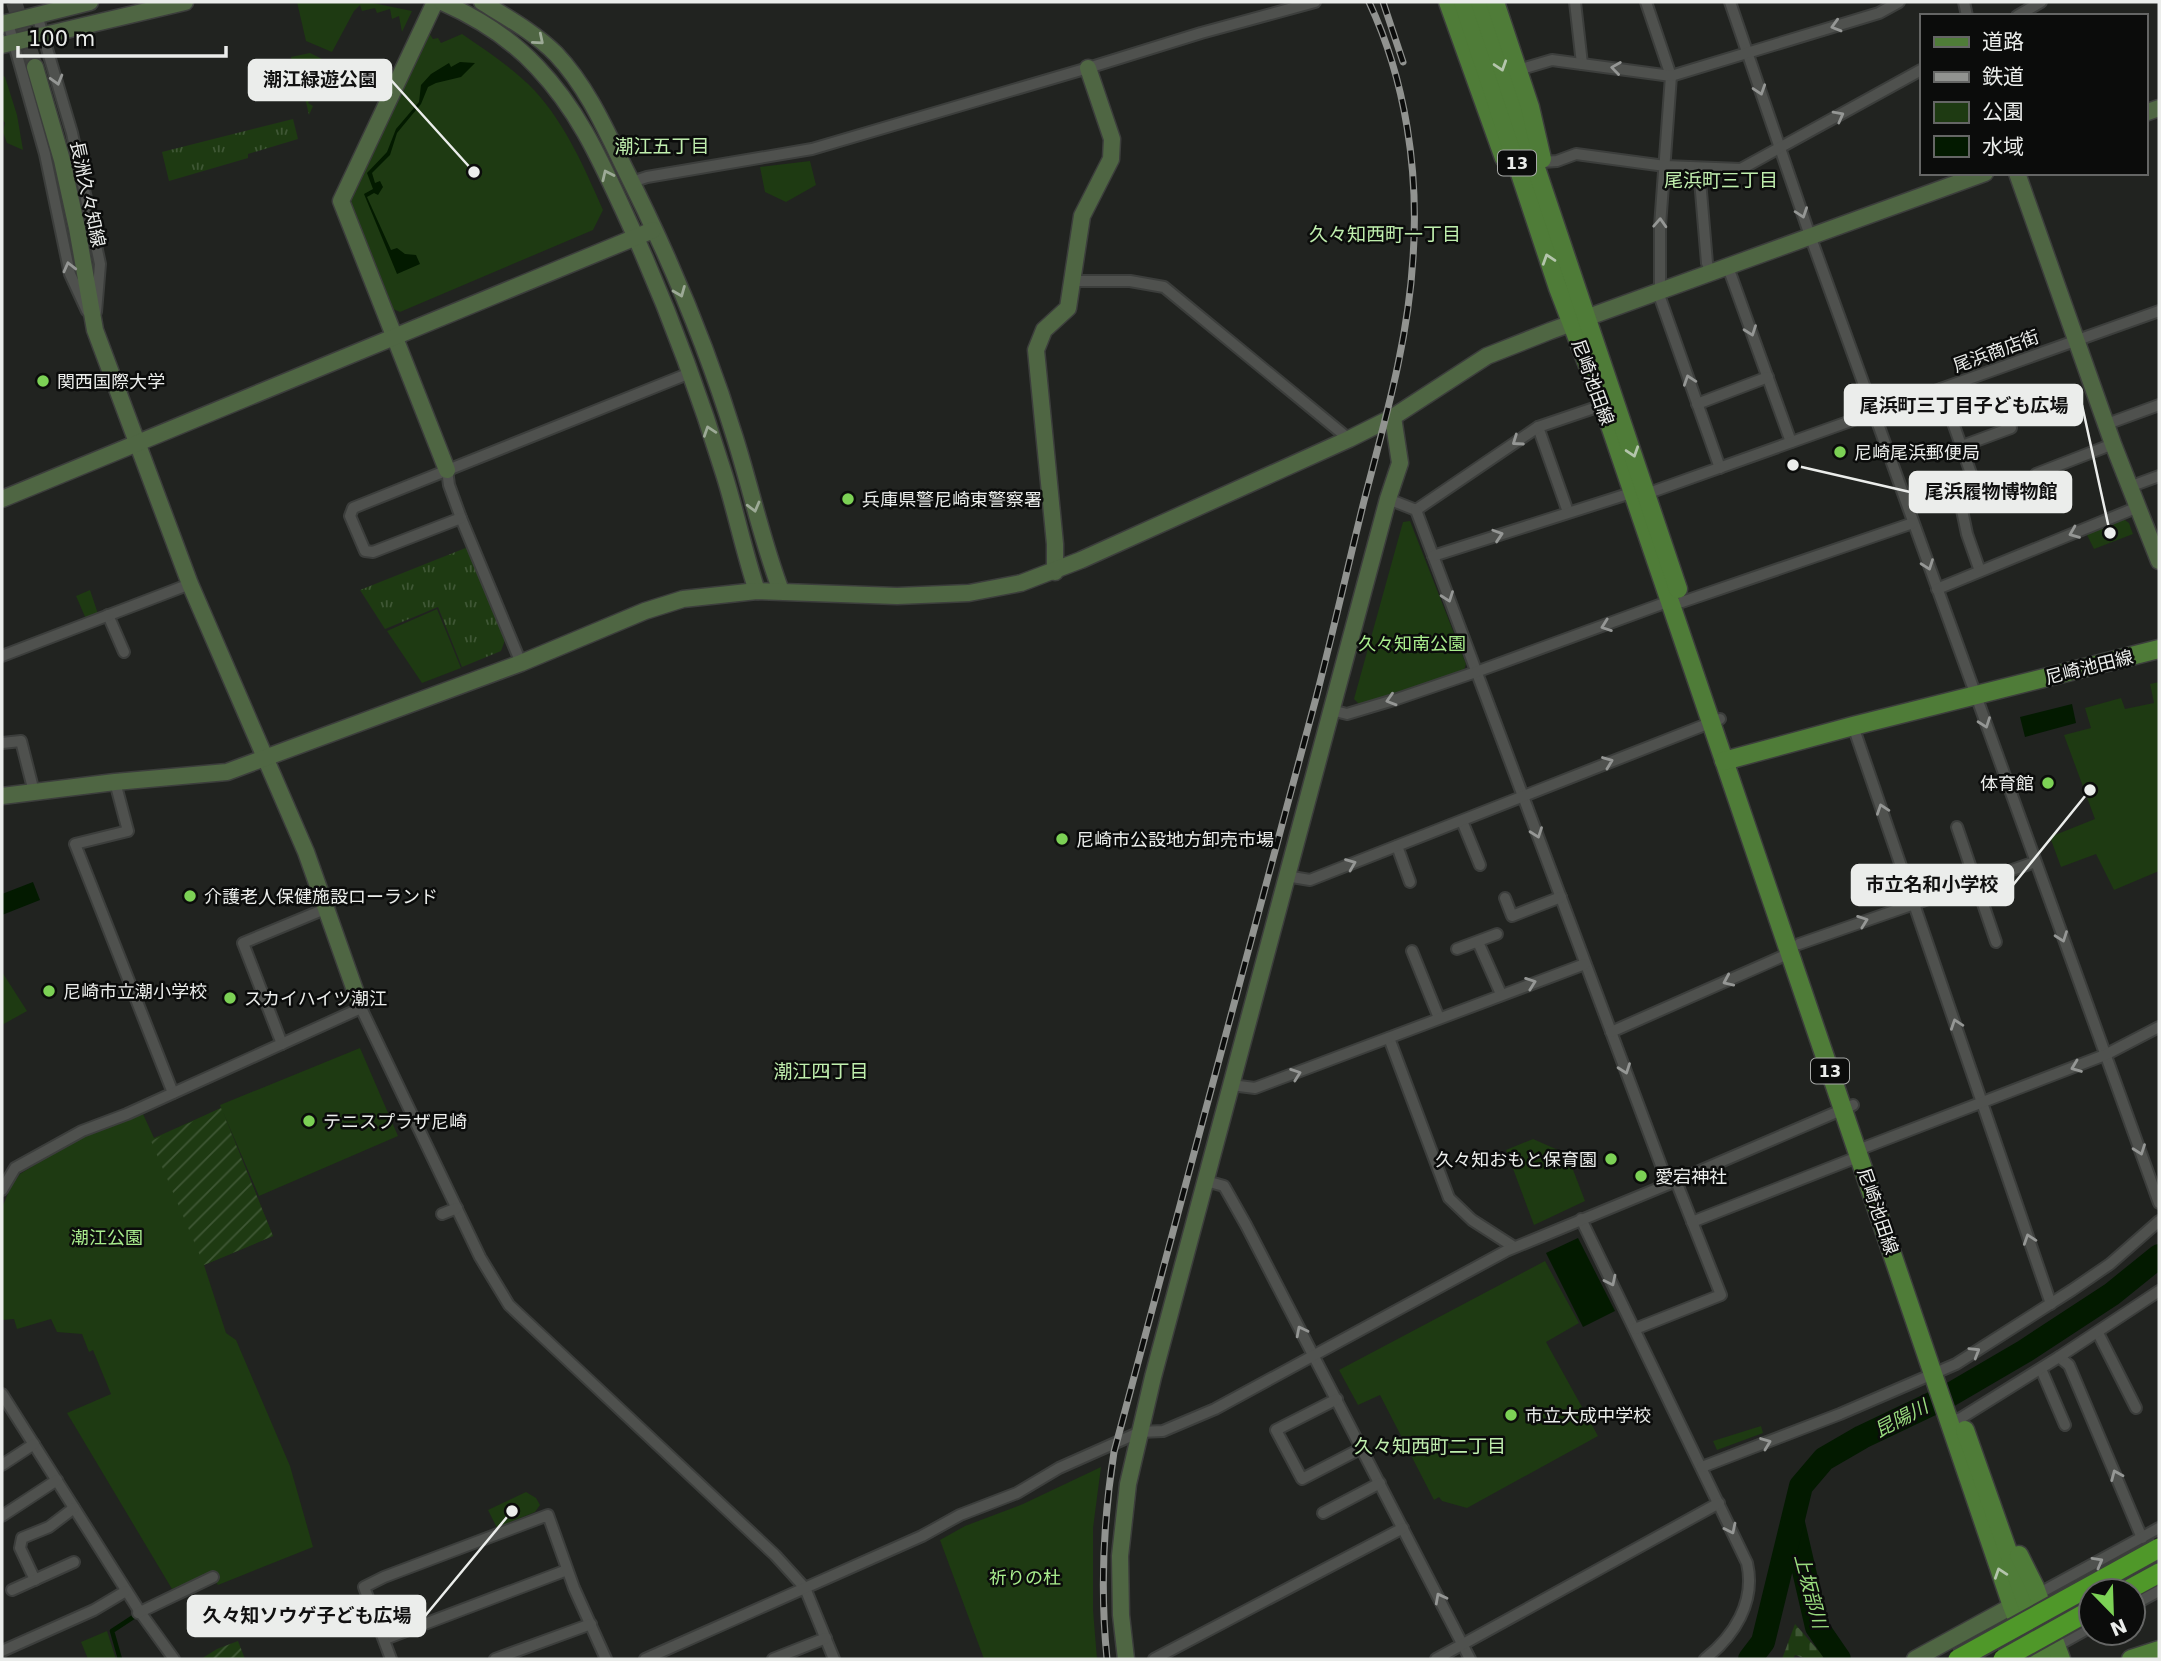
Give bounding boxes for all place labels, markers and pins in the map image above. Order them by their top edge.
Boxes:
callout: 潮江緑遊公園 [249,60,391,100]
place label: 関西国際大学 [57,371,165,392]
marker: 関西国際大学 [35,373,51,389]
callout: 尾浜町三丁目子ども広場 [1845,385,2082,425]
place label: 尼崎尾浜郵便局 [1854,442,1980,463]
marker: 尼崎尾浜郵便局 [1832,444,1848,460]
callout: 尾浜履物博物館 [1910,472,2071,512]
place label: 兵庫県警尼崎東警察署 [862,489,1042,510]
marker: 兵庫県警尼崎東警察署 [840,491,856,507]
place label: 体育館 [1980,773,2034,794]
marker: 体育館 [2040,775,2056,791]
place label: 尼崎市公設地方卸売市場 [1076,829,1274,850]
marker: 尼崎市公設地方卸売市場 [1054,831,1070,847]
callout: 市立名和小学校 [1852,865,2013,905]
place label: 介護老人保健施設ローランド [204,886,438,907]
marker: 介護老人保健施設ローランド [182,888,198,904]
place label: 尼崎市立潮小学校 [63,981,207,1002]
marker: 尼崎市立潮小学校 [41,983,57,999]
place label: スカイハイツ潮江 [244,988,387,1009]
marker: スカイハイツ潮江 [222,990,238,1006]
place label: テニスプラザ尼崎 [323,1111,467,1132]
marker: テニスプラザ尼崎 [301,1113,317,1129]
place label: 久々知おもと保育園 [1435,1149,1597,1170]
marker: 久々知おもと保育園 [1603,1151,1619,1167]
place label: 愛宕神社 [1655,1166,1727,1187]
marker: 愛宕神社 [1633,1168,1649,1184]
place label: 市立大成中学校 [1525,1405,1651,1426]
marker: 市立大成中学校 [1503,1407,1519,1423]
callout: 久々知ソウゲ子ども広場 [188,1596,425,1636]

